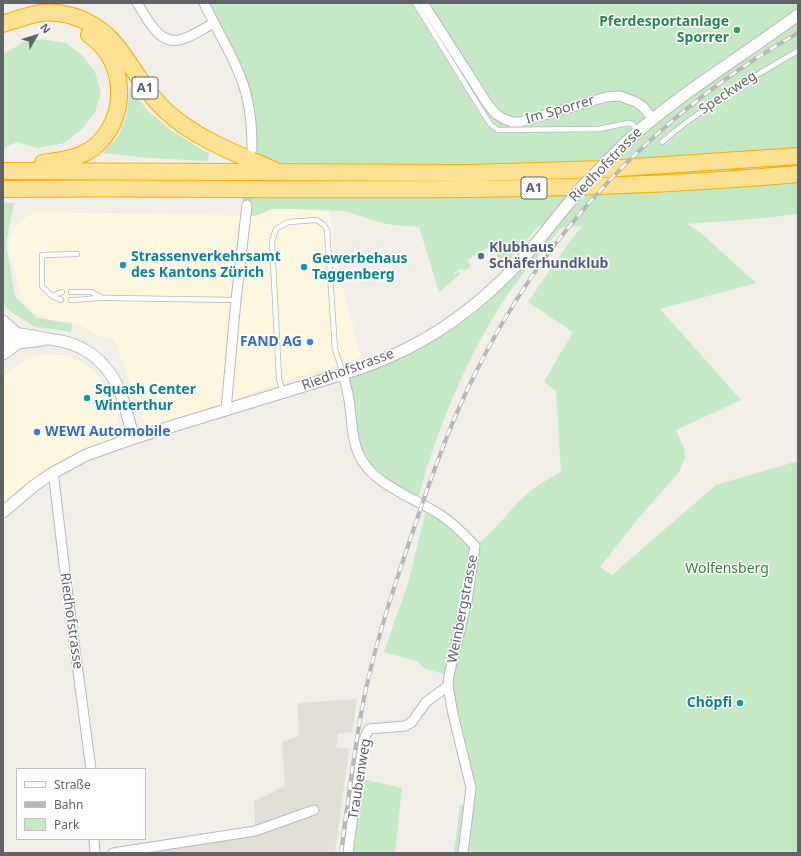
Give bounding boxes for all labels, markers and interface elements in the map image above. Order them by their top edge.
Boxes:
place label: Pferdesportanlage Sporrer [599,14,729,46]
north arrow [16,16,56,56]
text: N [37,20,54,36]
marker: Pferdesportanlage Sporrer [732,25,742,35]
street label: Speckweg [696,68,760,118]
road number: A1 [132,77,158,99]
street label: Im Sporrer [523,92,597,128]
street label: Riedhofstrasse [566,124,646,206]
road number: A1 [521,177,547,199]
place label: Klubhaus Schäferhundklub [489,240,608,272]
place label: Strassenverkehrsamt des Kantons Zürich [131,249,281,282]
place label: Gewerbehaus Taggenberg [312,251,408,284]
marker: Klubhaus Schäferhundklub [476,251,486,261]
marker: Strassenverkehrsamt des Kantons Zürich [118,260,128,270]
marker: Gewerbehaus Taggenberg [299,262,309,272]
place label: FAND AG [240,334,302,350]
marker: FAND AG [305,337,315,347]
street label: Riedhofstrasse [299,345,397,395]
place label: Squash Center Winterthur [95,382,196,414]
marker: Squash Center Winterthur [82,393,92,403]
place label: WEWI Automobile [45,424,171,440]
marker: WEWI Automobile [32,427,42,437]
street label: Weinbergstrasse [444,553,482,665]
park label: Wolfensberg [685,561,769,577]
street label: Riedhofstrasse [56,572,86,670]
place label: Chöpfi [687,695,732,711]
marker: Chöpfi [735,698,745,708]
street label: Traubenweg [345,737,375,821]
legend [16,768,146,840]
text: Straße [54,776,91,793]
text: Bahn [54,796,83,813]
text: Park [54,816,79,833]

